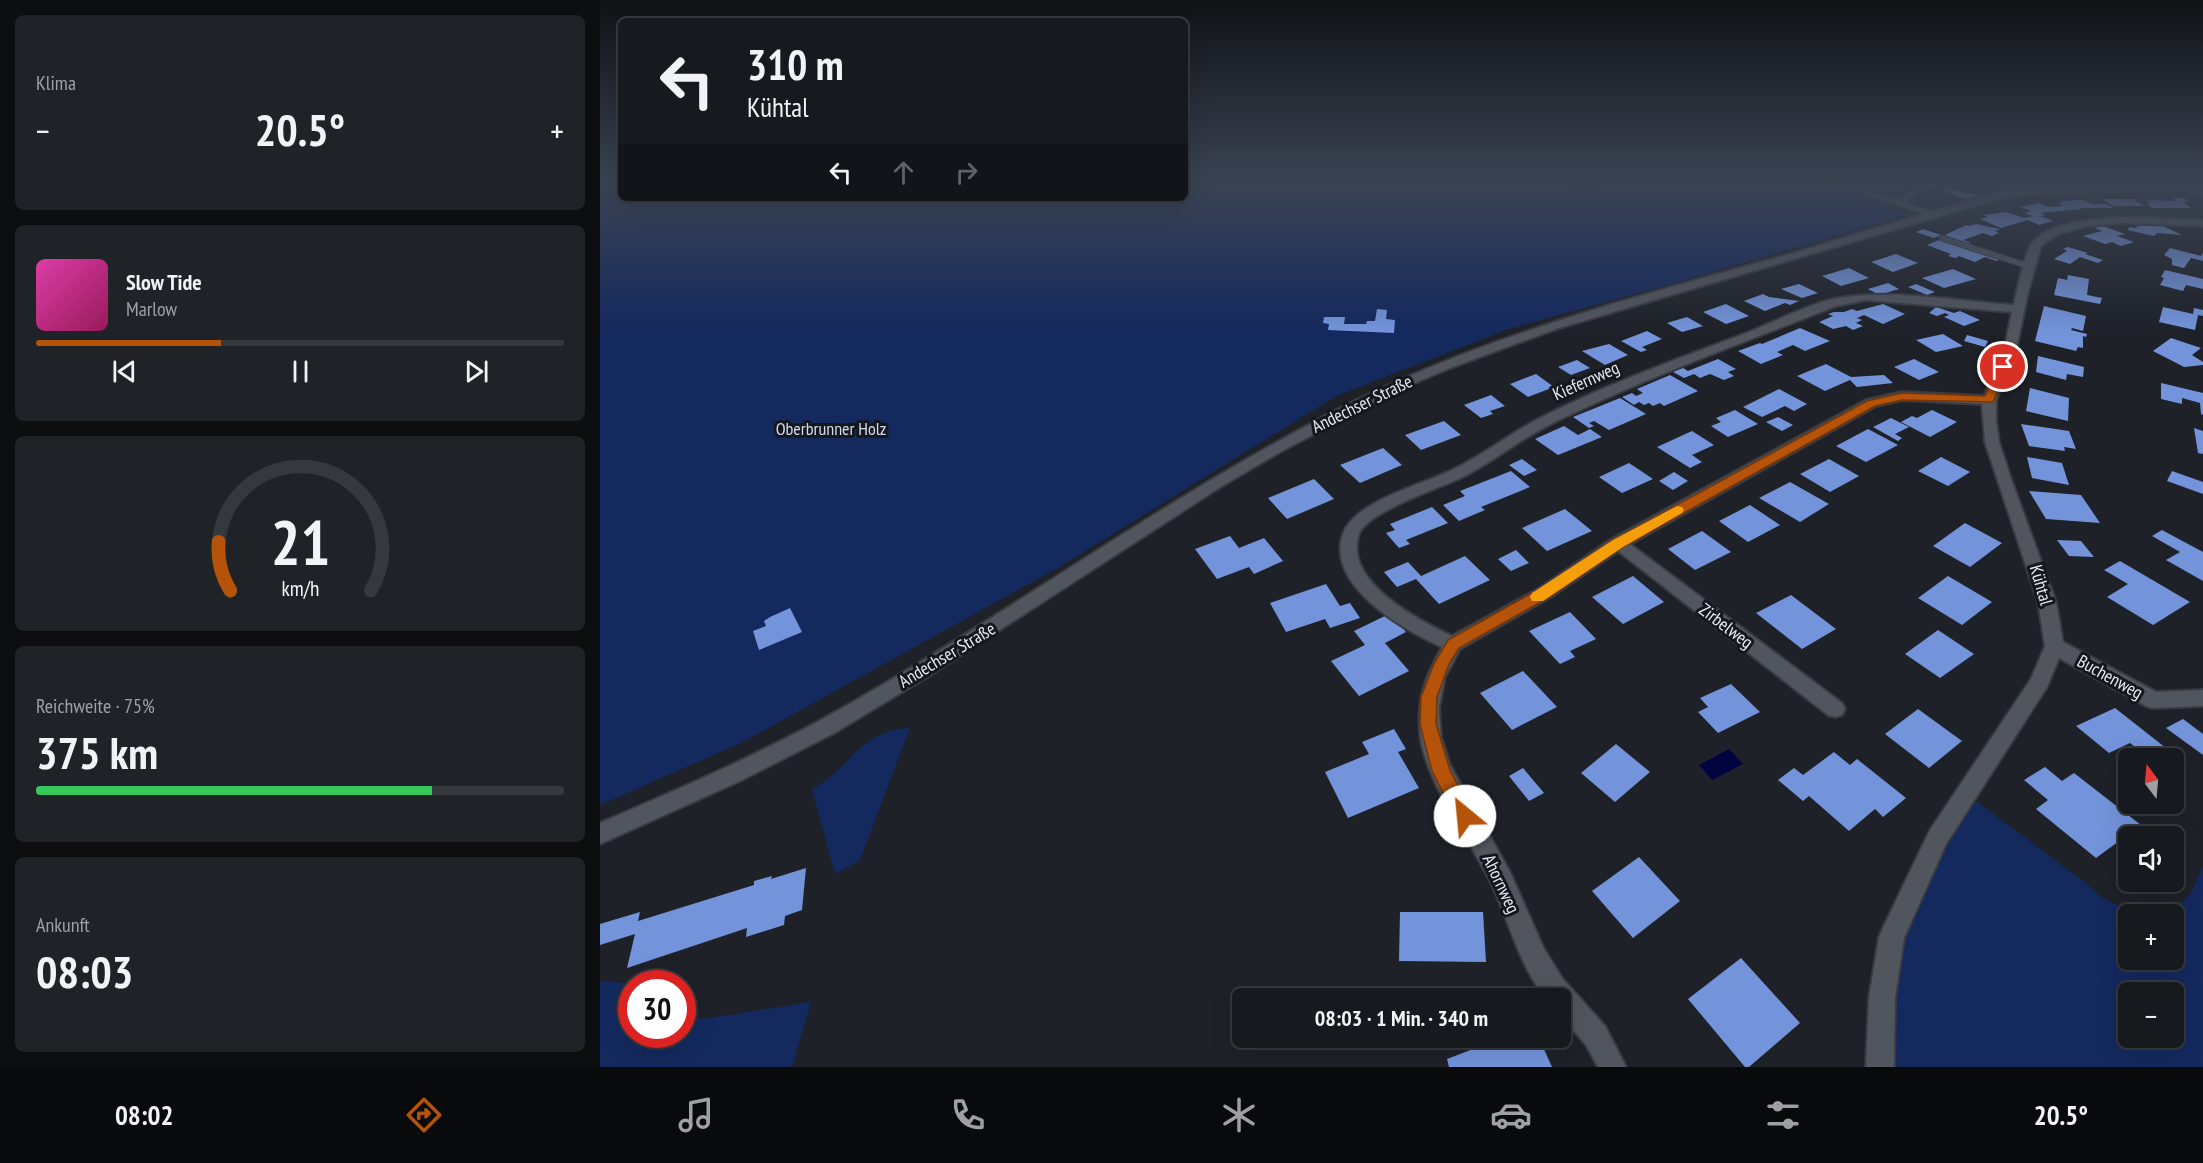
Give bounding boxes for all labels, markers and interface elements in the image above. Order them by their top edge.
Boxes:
text: 310 m [747,37,844,92]
icon: left [648,42,726,120]
text: Klima [36,70,76,96]
text: Kühtal [747,90,808,124]
text: 20.5° [255,100,345,158]
text: − [36,109,50,152]
text: + [550,109,564,152]
icon: left [824,156,857,189]
icon: ahead [887,156,920,189]
icon: right [950,156,983,189]
text: Slow Tide [126,268,202,296]
text: Marlow [126,296,177,322]
pin [1977,341,2028,392]
icon: arrive [1986,350,2019,383]
icon: previous [108,355,141,388]
icon: pause [284,355,317,388]
icon: next [460,355,493,388]
street label: Kiefernweg [1549,356,1623,405]
street label: Andechser Straße [1308,369,1416,438]
park label: Oberbrunner Holz [776,417,886,440]
text: 21 [270,501,330,582]
street label: Kühtal [2025,562,2058,608]
text: km/h [281,574,319,602]
street label: Zirbelweg [1695,598,1758,653]
street label: Andechser Straße [894,617,999,693]
street label: Buchenweg [2073,649,2147,704]
text: Reichweite · 75% [36,693,155,719]
text: 375 km [36,723,158,781]
north arrow [2118,748,2184,814]
map controls [2118,748,2184,1048]
position arrow [1433,784,1497,848]
button: sound [2118,826,2184,892]
street label: Ahornweg [1478,851,1525,917]
button: + [2118,904,2184,970]
text: Ankunft [36,912,90,938]
text: 08:03 [36,942,133,1000]
speed limit sign: 30 [618,970,696,1048]
button: − [2118,982,2184,1048]
text: 08:03 · 1 Min. · 340 m [1315,1004,1488,1032]
icon: directions [403,1094,445,1136]
icon: music [675,1094,717,1136]
icon: phone [947,1094,989,1136]
icon: climate [1218,1094,1260,1136]
icon: car [1490,1094,1532,1136]
icon: filters [1762,1094,1804,1136]
text: 08:02 [115,1098,173,1132]
text: 20.5° [2034,1098,2088,1132]

